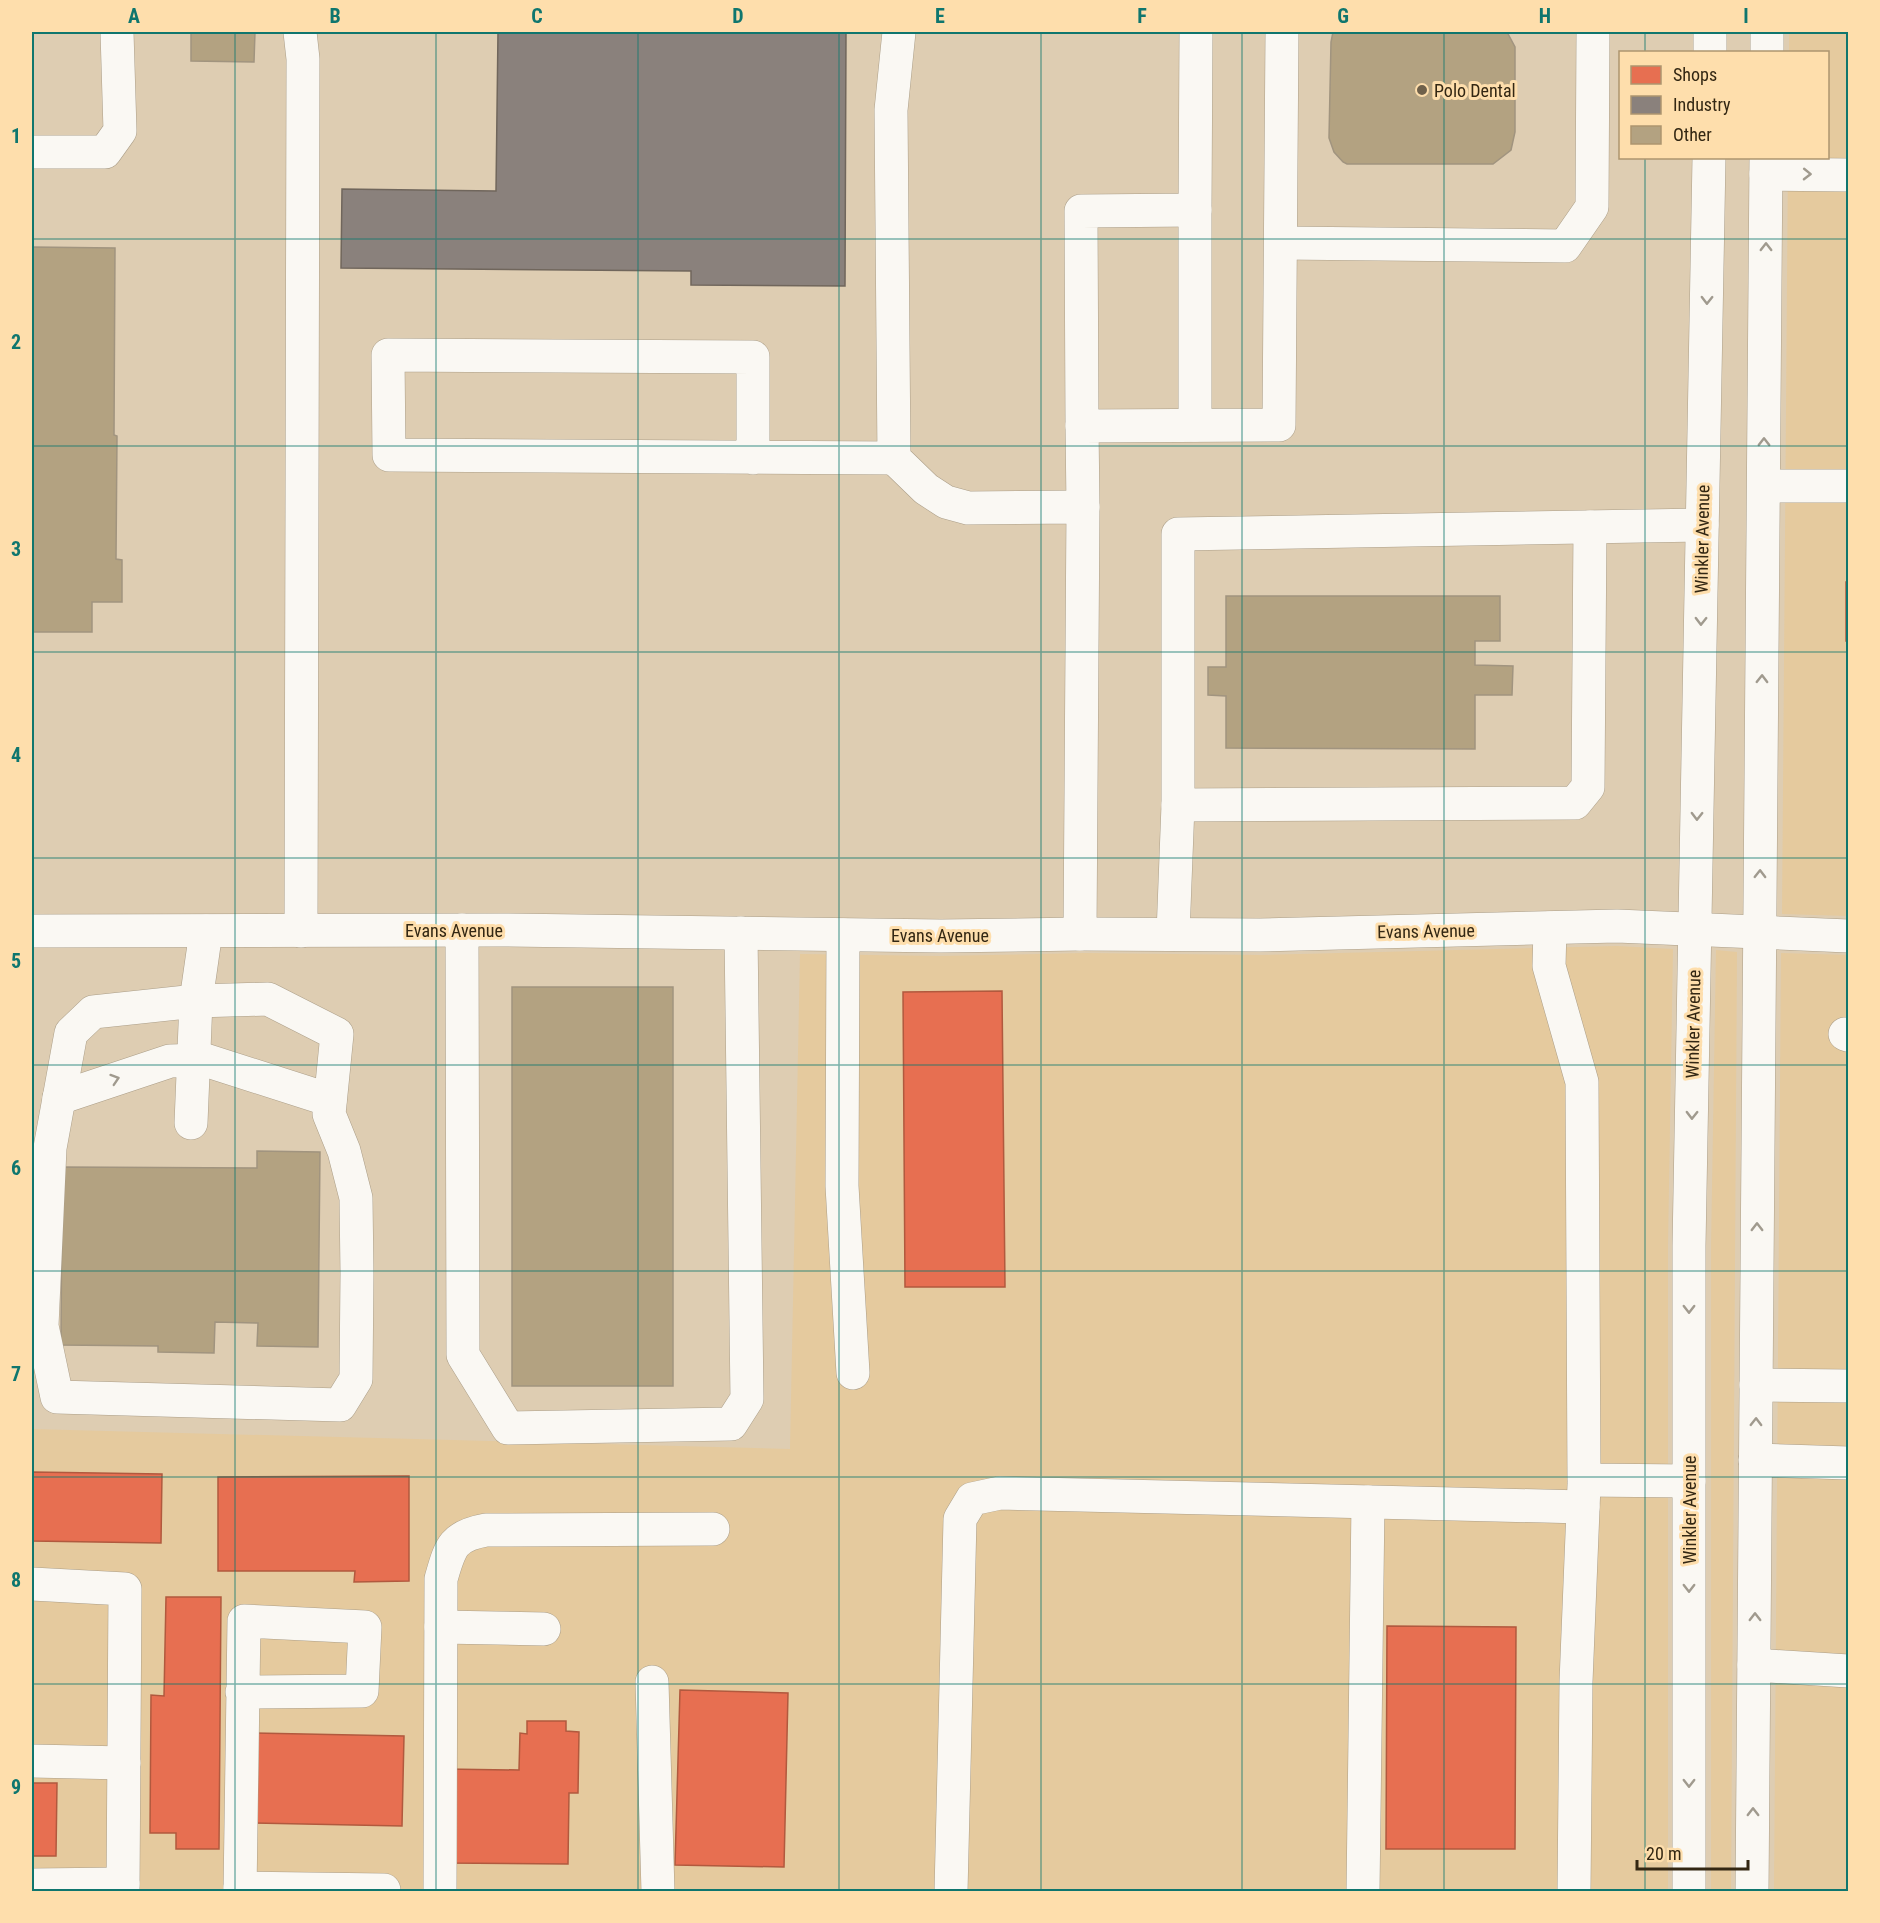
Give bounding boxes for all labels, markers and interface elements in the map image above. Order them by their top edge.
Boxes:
text: A [128,4,140,28]
text: B [329,4,341,28]
text: C [531,4,543,28]
text: D [732,4,744,28]
text: E [935,4,945,28]
text: F [1137,4,1147,28]
text: G [1337,4,1349,28]
text: H [1539,4,1551,28]
text: I [1743,4,1749,28]
legend [1619,51,1829,159]
text: Shops [1673,64,1717,85]
place label: Polo Dental [1434,80,1516,101]
marker: Polo Dental [1415,83,1429,97]
text: Industry [1673,94,1731,115]
text: 1 [11,124,21,148]
text: Other [1673,124,1712,145]
one-way arrow [1803,168,1812,180]
one-way arrow [1760,243,1772,252]
one-way arrow [1701,295,1713,304]
text: 2 [11,330,21,354]
one-way arrow [1758,438,1770,447]
street label: Winkler Avenue [1691,484,1713,594]
text: 3 [11,537,21,561]
one-way arrow [1694,616,1707,625]
one-way arrow [1756,675,1768,684]
text: 4 [11,743,21,767]
one-way arrow [1691,811,1703,820]
one-way arrow [1754,870,1766,879]
street label: Evans Avenue [405,920,503,941]
street label: Evans Avenue [1377,920,1475,942]
street label: Evans Avenue [891,925,989,946]
text: 5 [11,949,21,973]
street label: Winkler Avenue [1682,969,1704,1079]
one-way arrow [109,1074,120,1087]
one-way arrow [1685,1110,1698,1119]
text: 6 [11,1156,21,1180]
one-way arrow [1751,1223,1763,1232]
one-way arrow [1683,1305,1695,1314]
text: 7 [11,1362,21,1386]
one-way arrow [1750,1418,1762,1427]
street label: Winkler Avenue [1679,1456,1700,1564]
text: 8 [11,1568,21,1592]
one-way arrow [1683,1584,1695,1593]
one-way arrow [1749,1613,1761,1622]
text: 9 [11,1775,21,1799]
one-way arrow [1683,1779,1695,1788]
one-way arrow [1747,1808,1759,1817]
scale bar [1637,1833,1748,1871]
text: 20 m [1646,1843,1681,1864]

